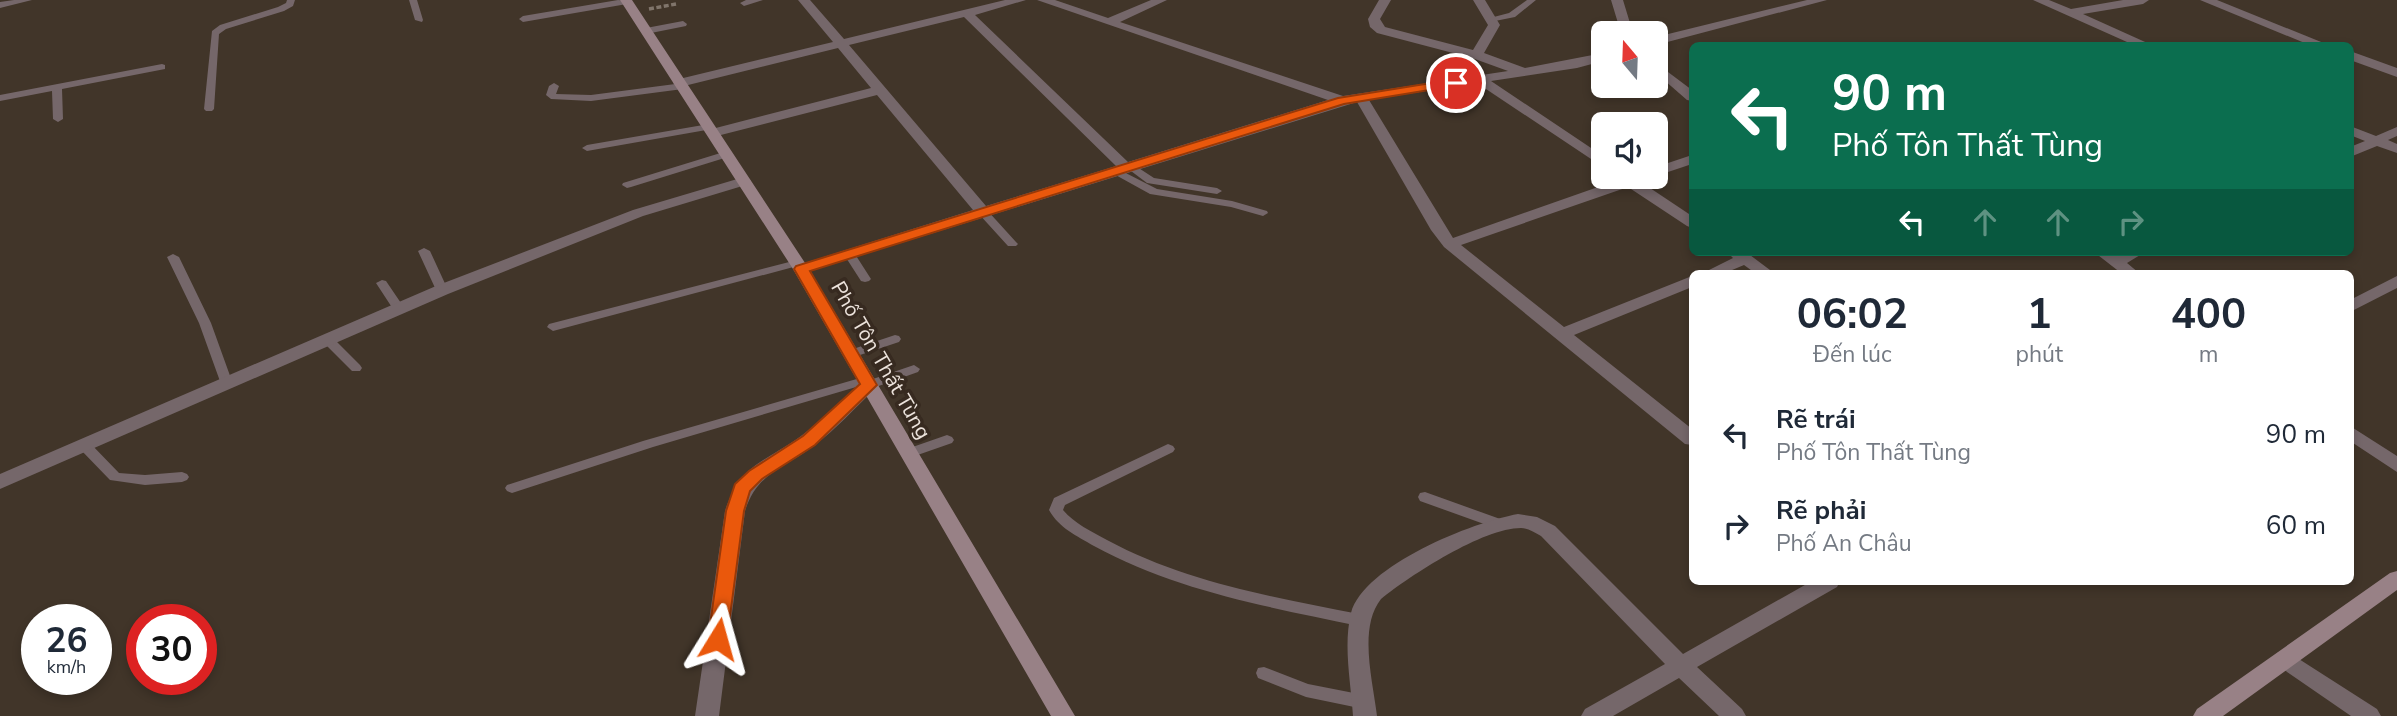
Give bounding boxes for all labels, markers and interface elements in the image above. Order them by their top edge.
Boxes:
north arrow [1591,21,1668,98]
map controls [1591,21,1668,189]
pin [1426,53,1486,113]
text: 90 m [1832,60,1947,127]
icon: arrive [1437,64,1475,102]
icon: left [1717,70,1808,161]
button: sound [1591,112,1668,189]
text: Phố Tôn Thất Tùng [1832,124,2103,167]
icon: left [1893,203,1931,241]
icon: ahead [1966,203,2004,241]
icon: ahead [2039,203,2077,241]
icon: right [2112,203,2150,241]
street label: Phố Tôn Thất Tùng [824,276,938,444]
text: 06:02 [1797,286,1908,343]
text: 1 [2027,286,2052,343]
text: 400 [2171,286,2246,343]
text: Đến lúc [1813,339,1892,370]
text: phút [2016,339,2063,370]
text: m [2199,339,2218,370]
text: Rẽ trái [1776,402,1856,437]
icon: left [1717,416,1755,454]
text: 90 m [2266,417,2326,452]
text: Phố Tôn Thất Tùng [1776,437,1971,468]
text: Rẽ phải [1776,493,1866,528]
icon: right [1717,507,1755,545]
text: 60 m [2266,508,2326,543]
text: Phố An Châu [1776,528,1912,559]
position arrow [681,602,755,676]
speed limit sign: 30 [126,604,217,695]
text: 26 [45,617,88,664]
text: km/h [47,655,86,679]

